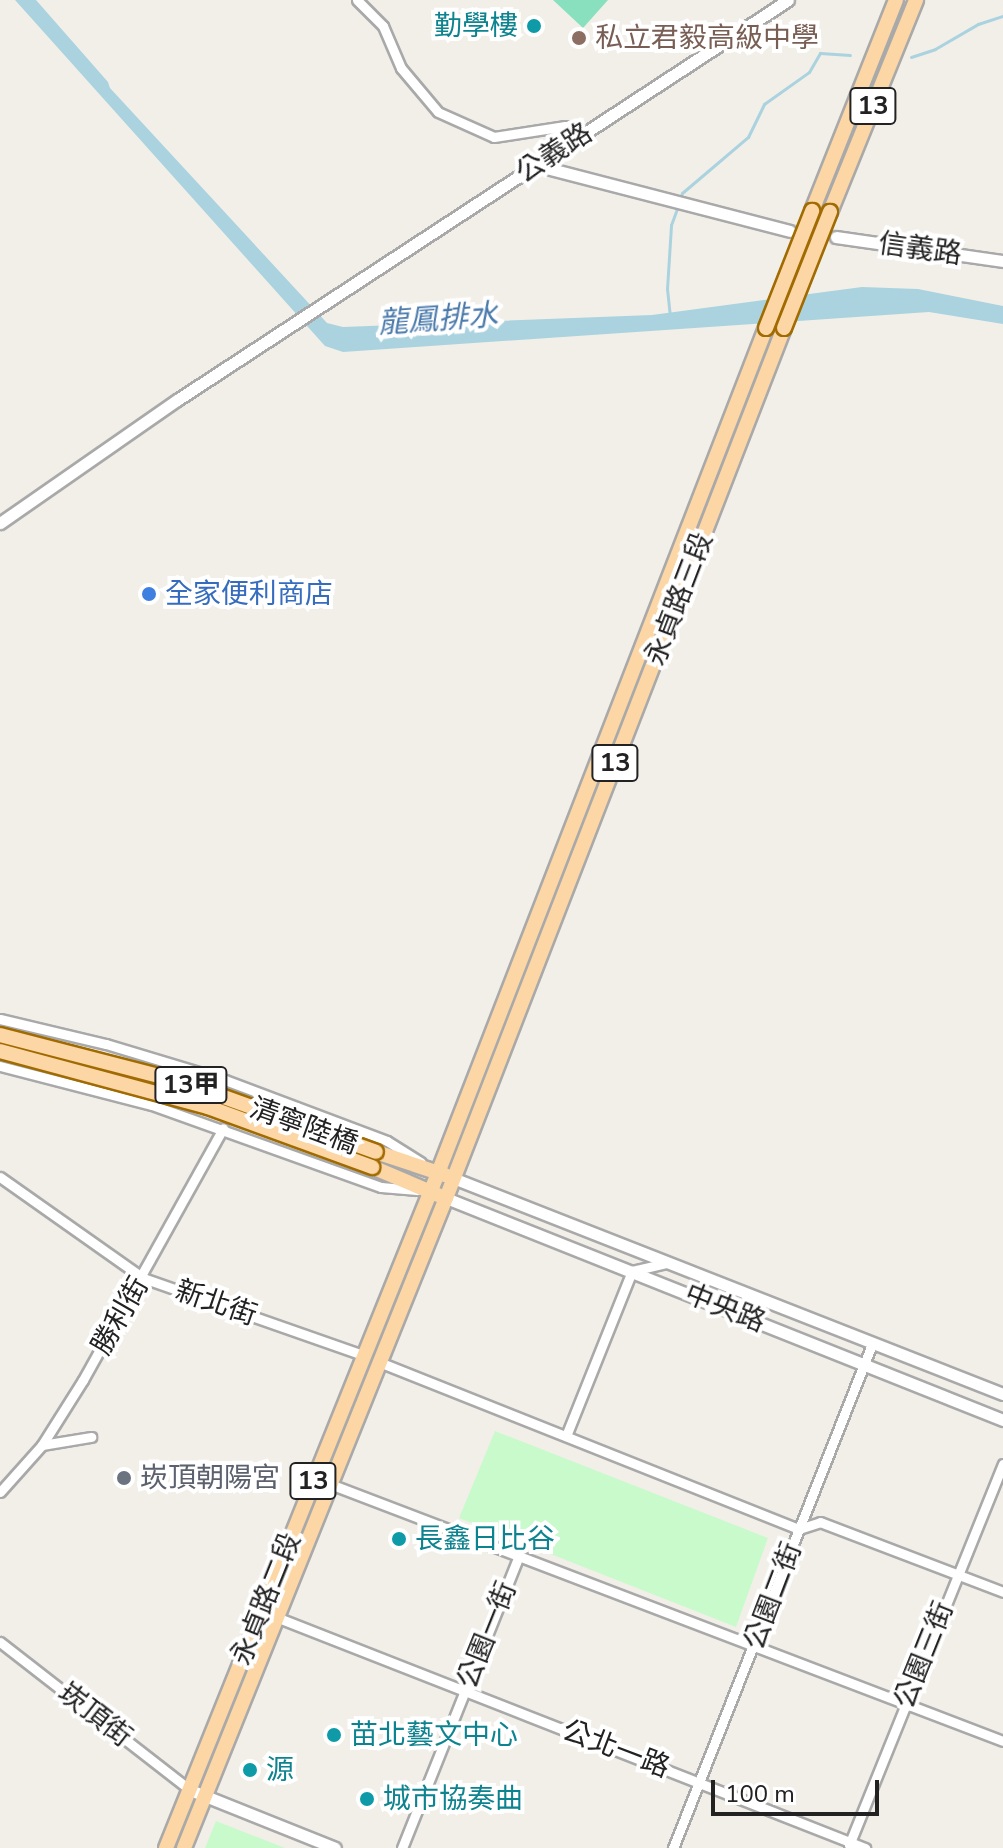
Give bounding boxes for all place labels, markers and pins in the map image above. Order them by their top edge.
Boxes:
place label: 勤學樓 [434,9,518,43]
marker: 勤學樓 [525,17,543,35]
place label: 私立君毅高級中學 [595,21,819,55]
marker: 私立君毅高級中學 [570,29,588,47]
place label: 全家便利商店 [165,577,333,611]
marker: 全家便利商店 [140,585,158,603]
place label: 崁頂朝陽宮 [140,1461,280,1495]
marker: 崁頂朝陽宮 [115,1469,133,1487]
place label: 長鑫日比谷 [415,1522,555,1556]
marker: 長鑫日比谷 [390,1530,408,1548]
place label: 苗北藝文中心 [350,1718,518,1752]
marker: 苗北藝文中心 [325,1726,343,1744]
place label: 源 [266,1753,294,1787]
marker: 源 [241,1761,259,1779]
place label: 城市協奏曲 [383,1782,523,1816]
marker: 城市協奏曲 [358,1790,376,1808]

